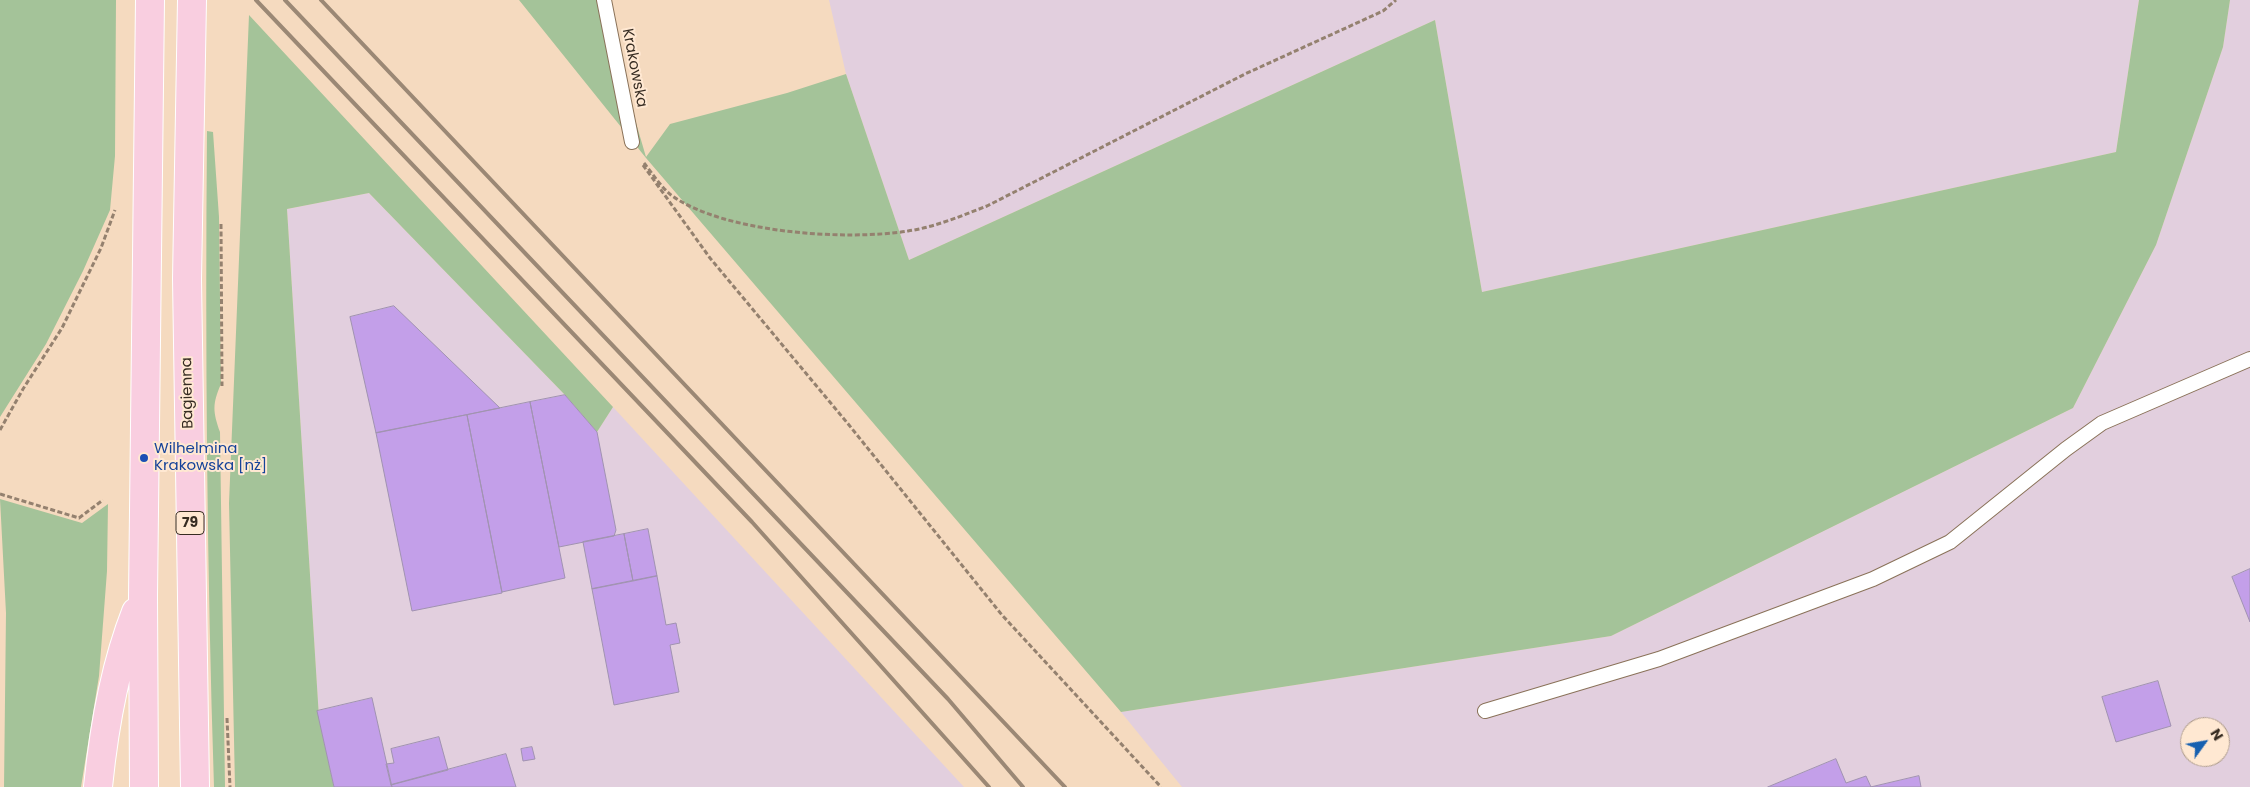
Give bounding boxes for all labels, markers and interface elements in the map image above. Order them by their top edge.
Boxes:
street label: Krakowska [618,27,650,109]
street label: Bagienna [178,357,198,429]
place label: Wilhelmina Krakowska [nż] [154,440,267,475]
marker: Wilhelmina Krakowska [nż] [138,452,150,464]
road number: 79 [176,512,204,534]
north arrow [2180,717,2230,767]
text: N [2206,725,2228,744]

